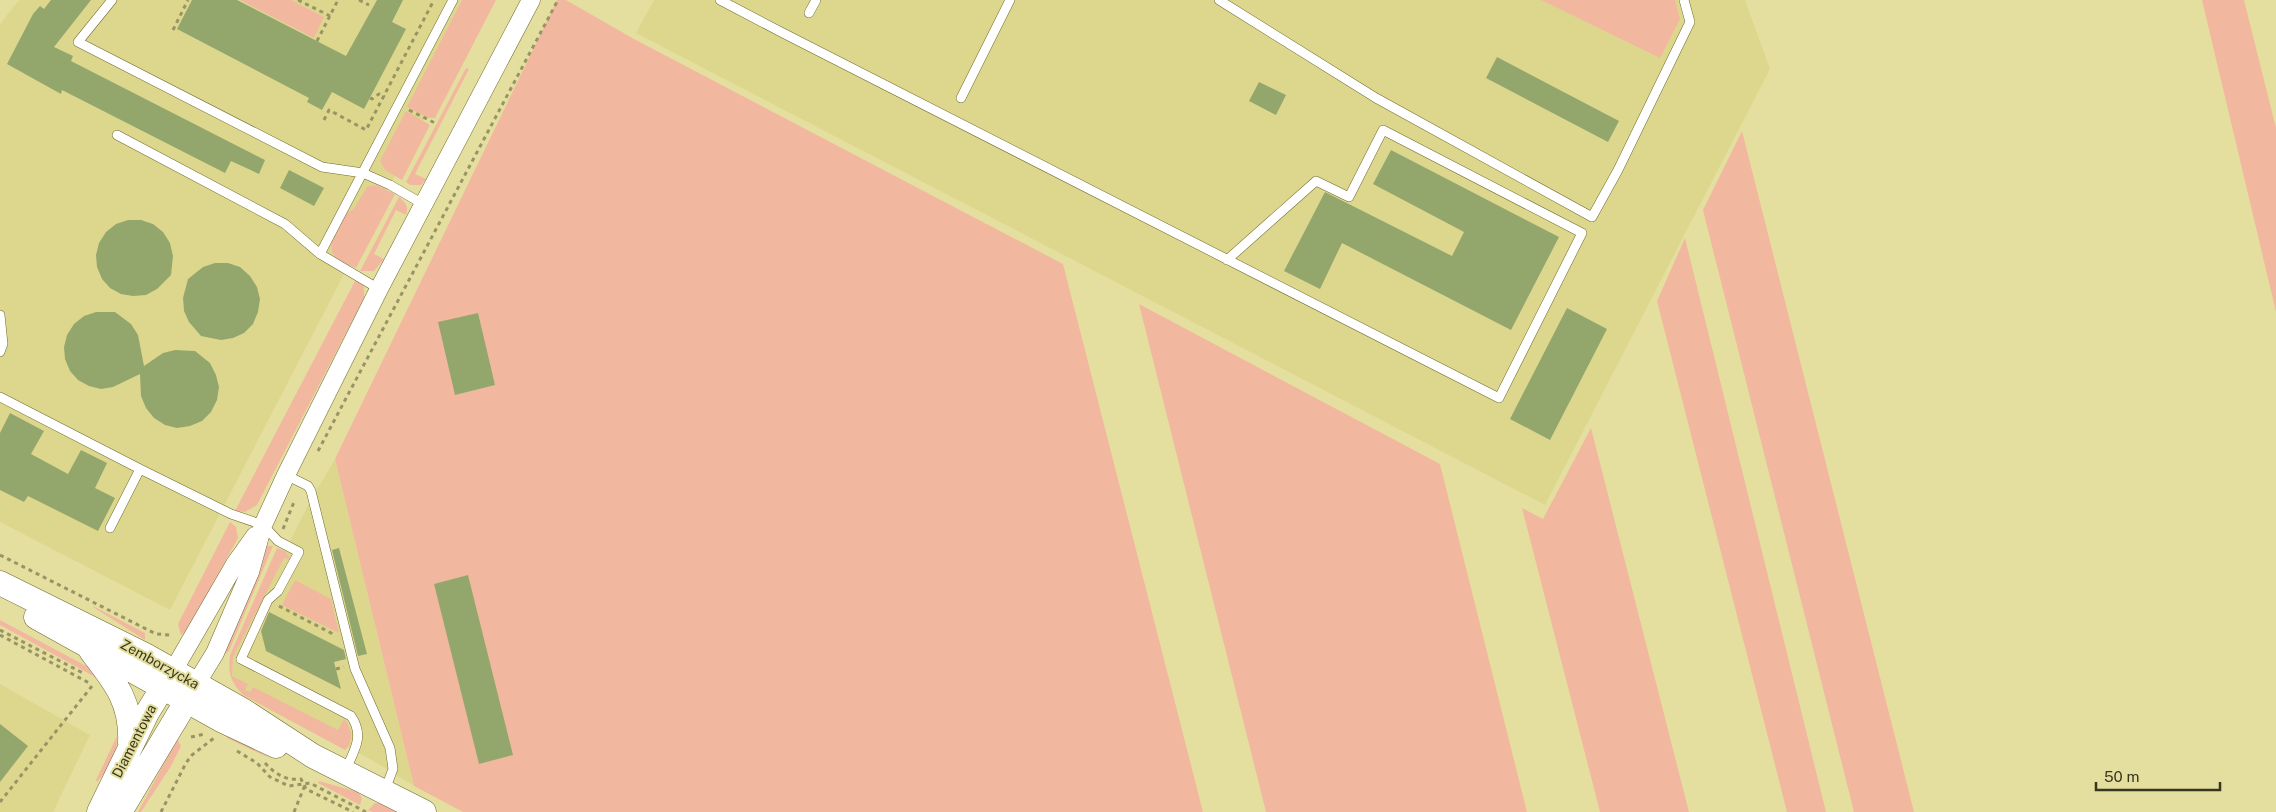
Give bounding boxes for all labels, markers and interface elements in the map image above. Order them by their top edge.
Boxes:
street label: Zemborzycka [118,636,202,692]
street label: Diamentowa [109,702,159,780]
scale bar [2096,760,2220,792]
text: 50 m [2104,768,2139,785]

